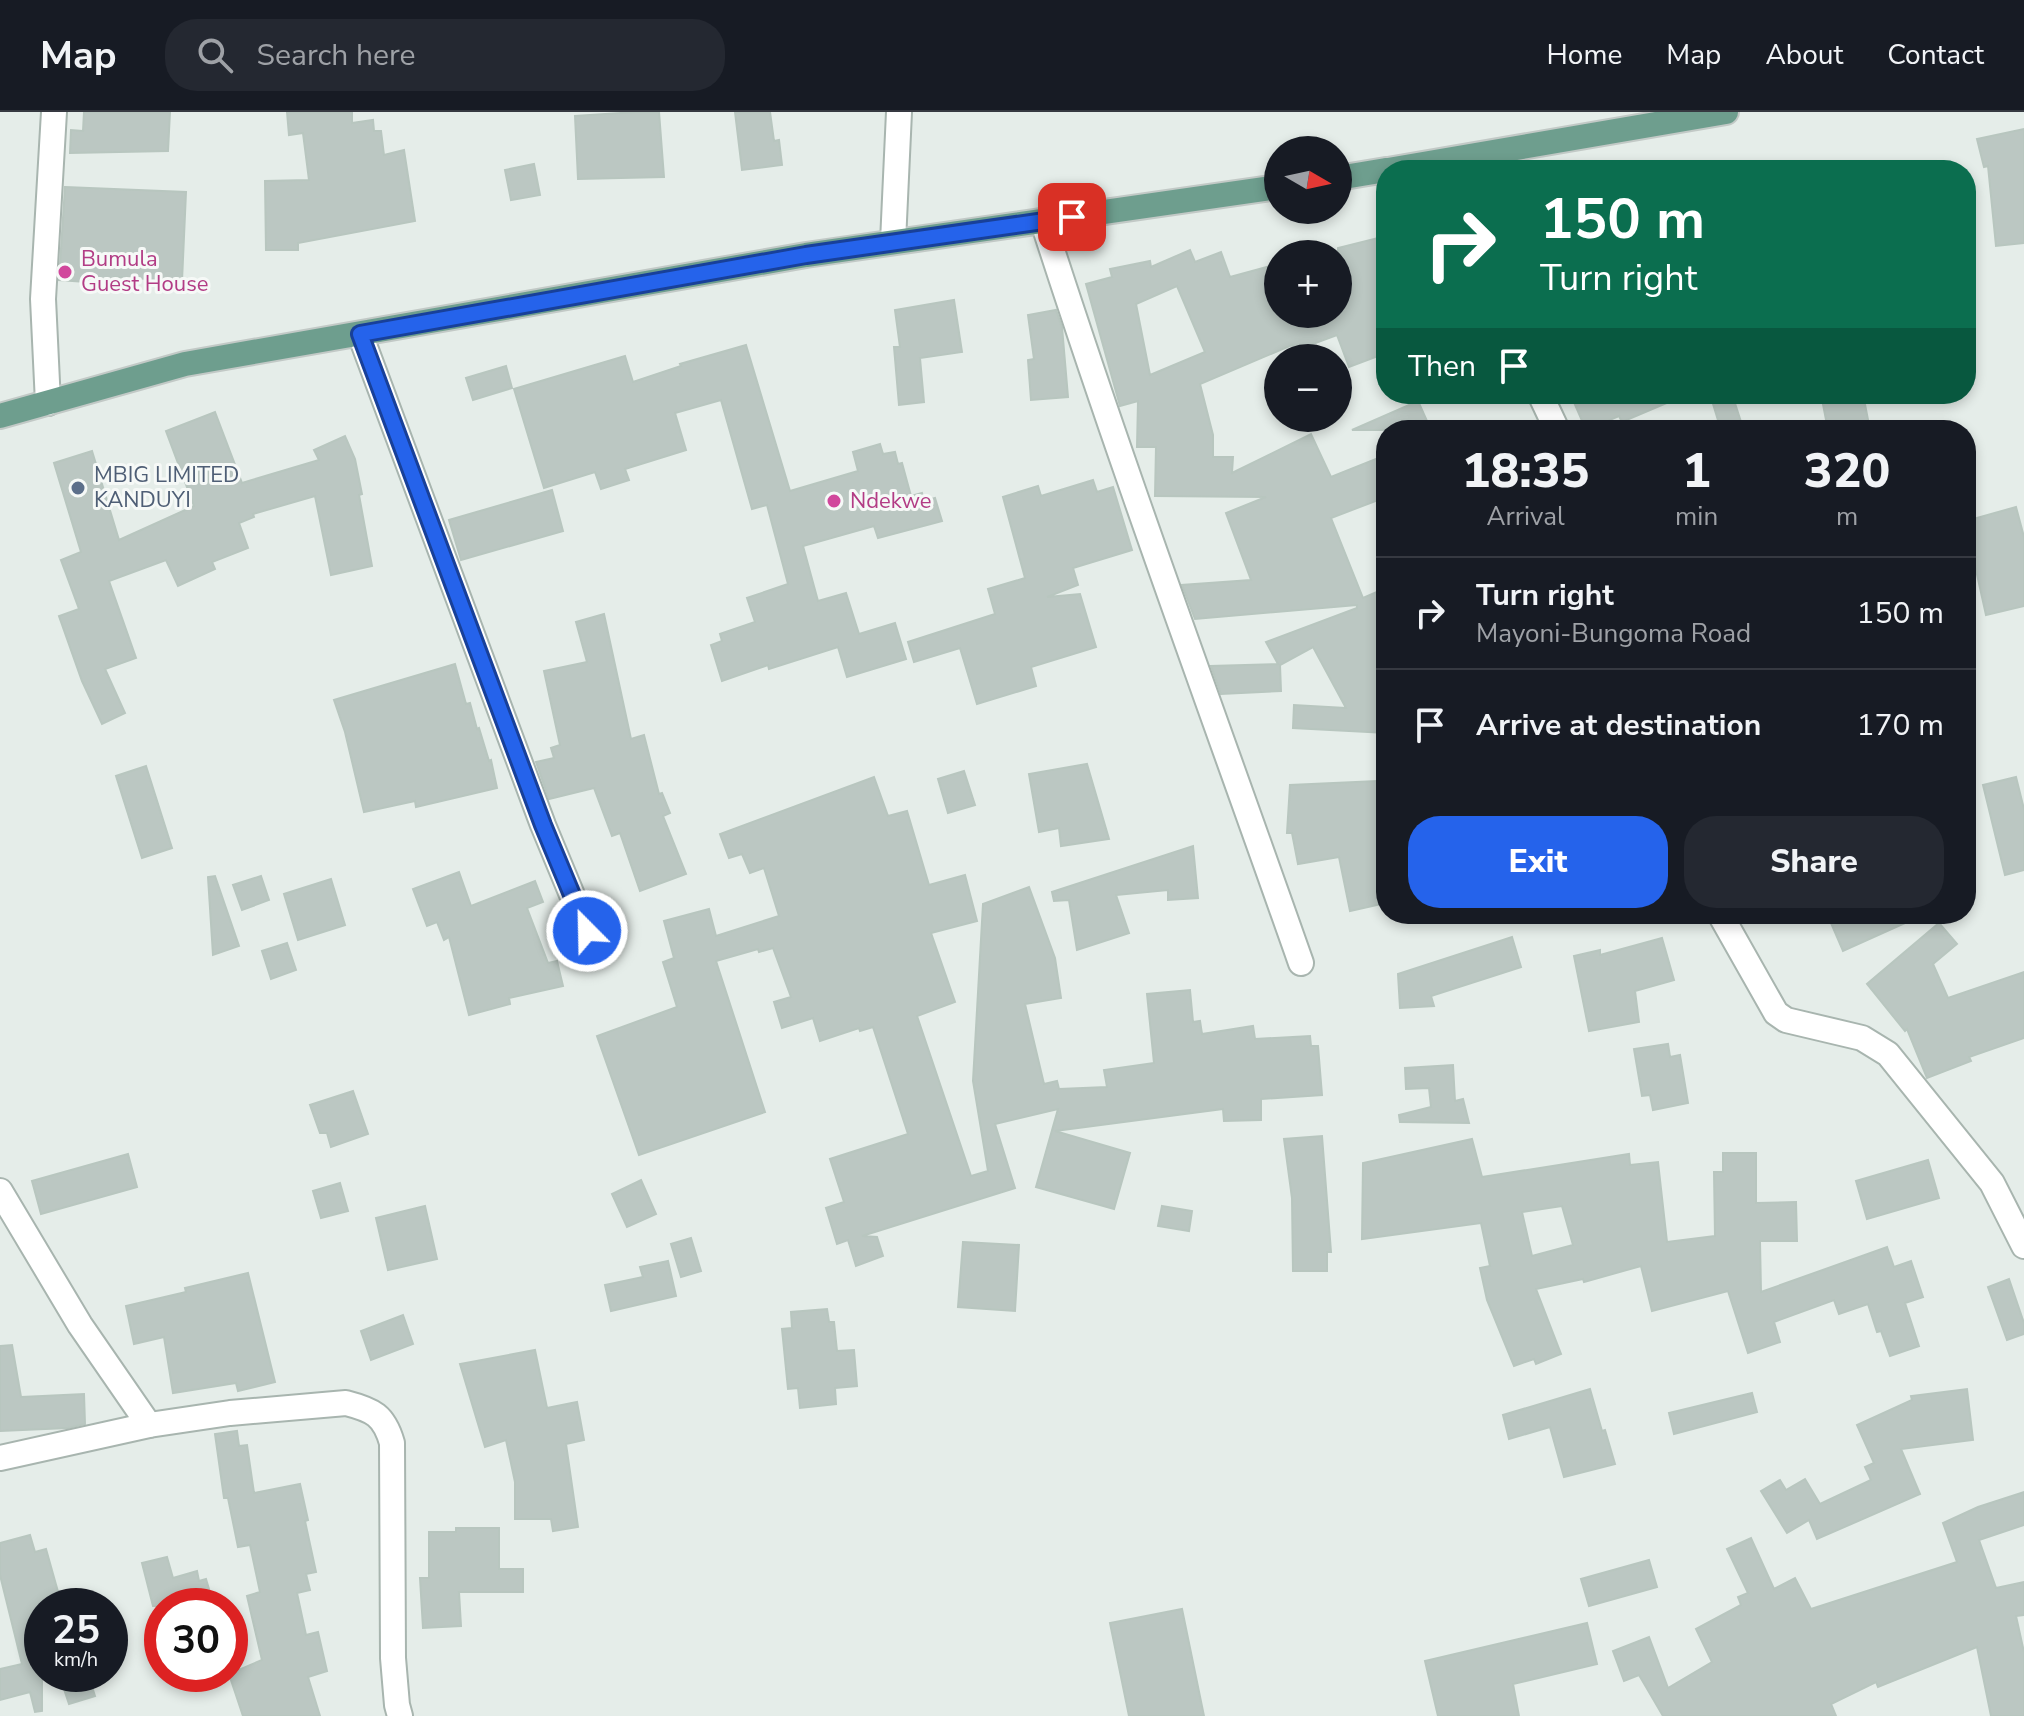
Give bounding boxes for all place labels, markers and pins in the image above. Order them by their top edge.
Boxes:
pin [1038,183,1106,251]
place label: Bumula Guest House [81,244,208,299]
marker: Bumula Guest House [56,263,74,281]
place label: MBIG LIMITED KANDUYI [94,460,239,515]
marker: MBIG LIMITED KANDUYI [69,479,87,497]
place label: Ndekwe [850,486,932,516]
marker: Ndekwe [825,492,843,510]

